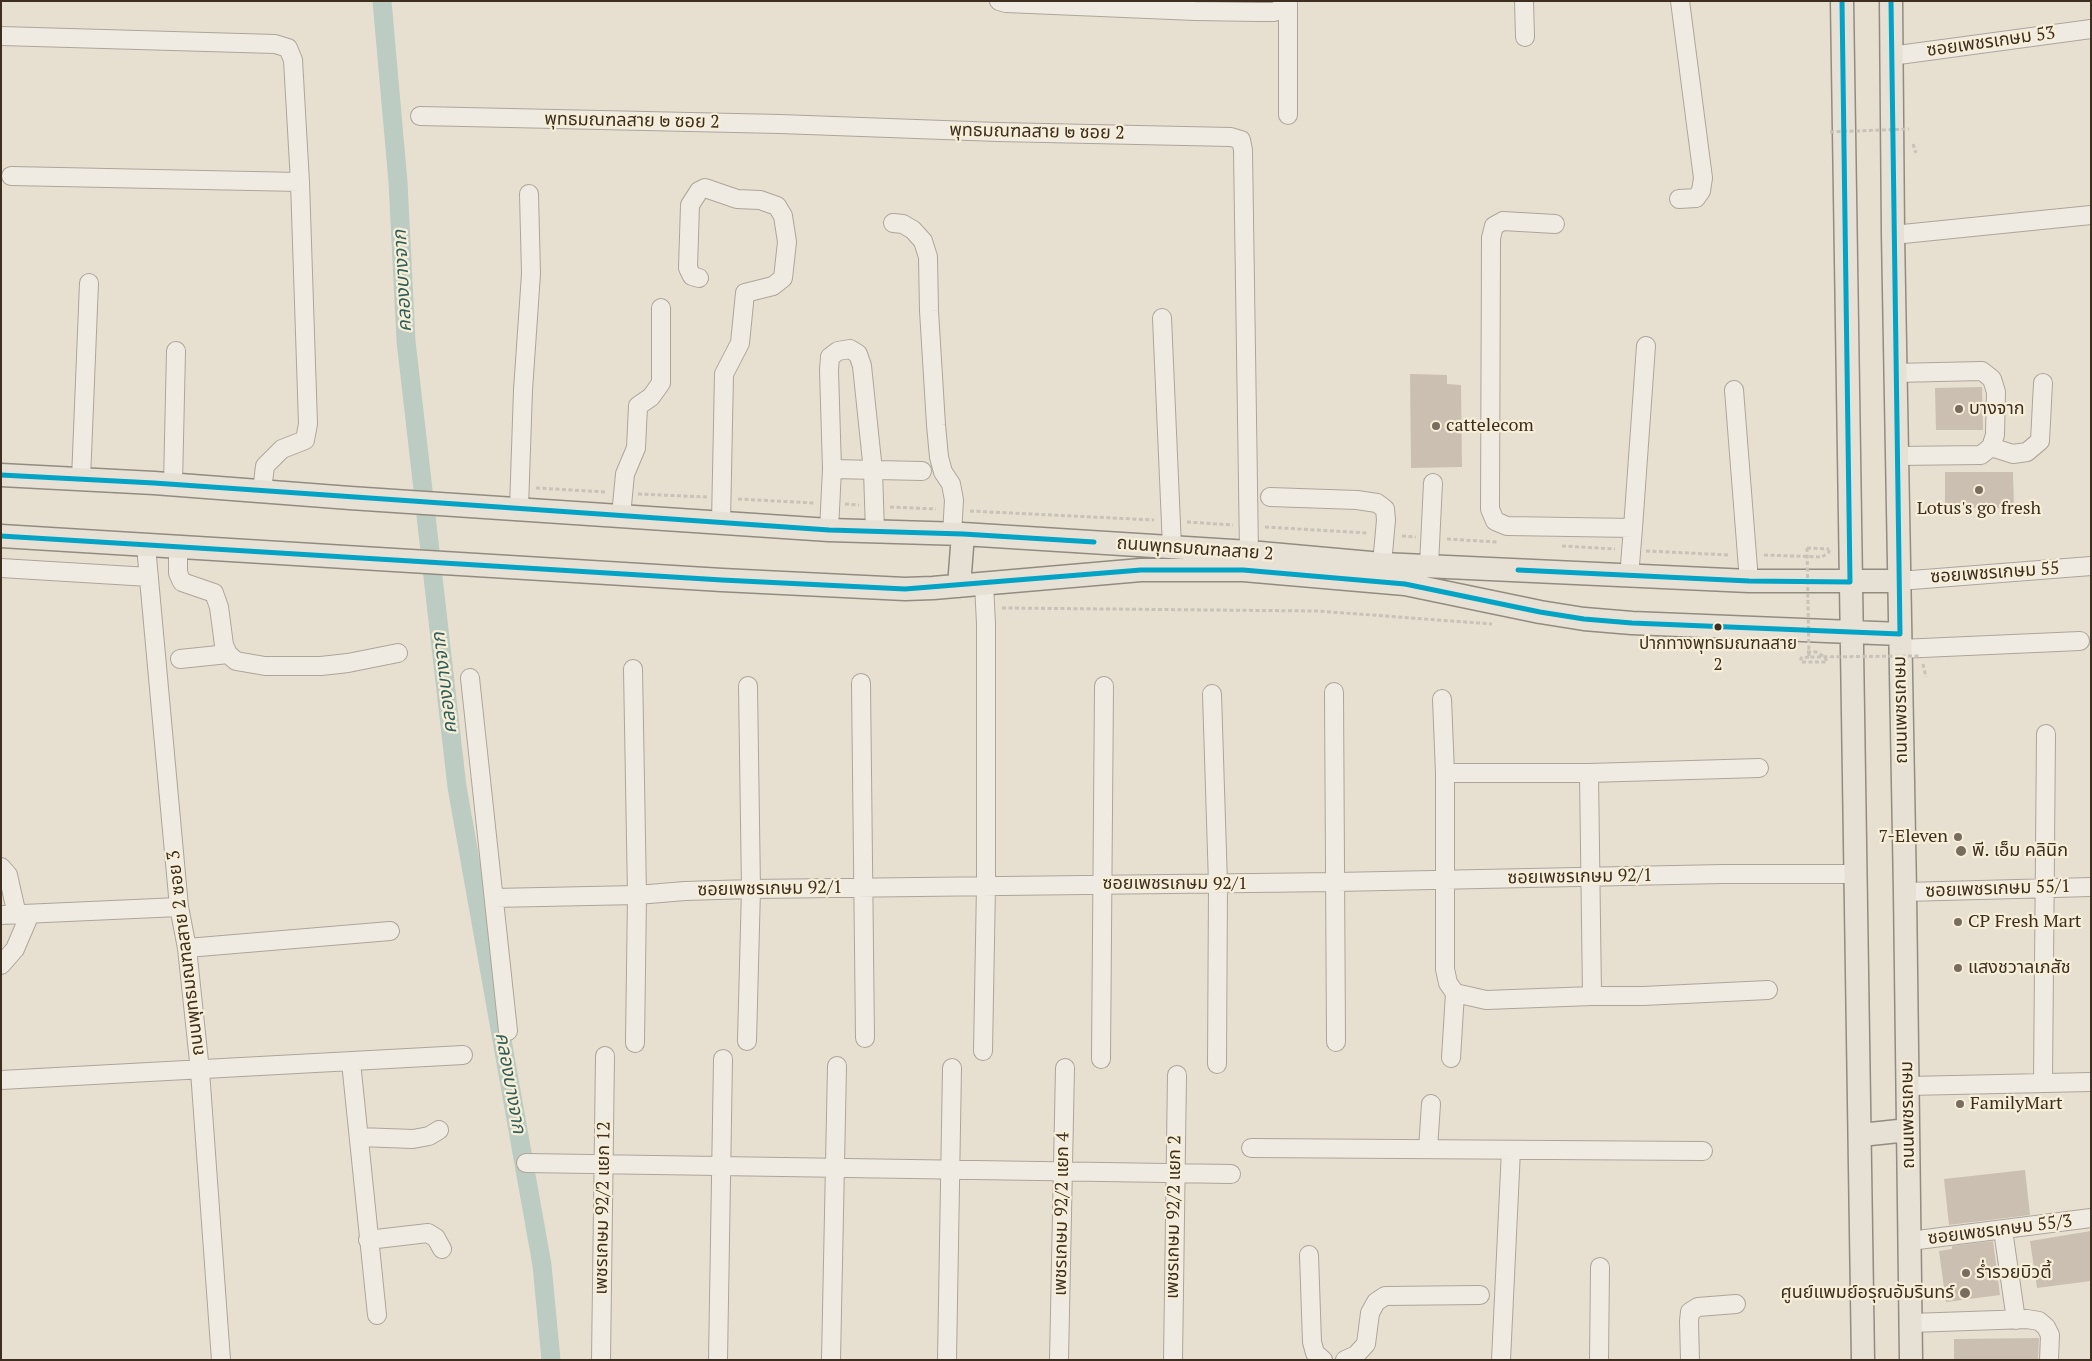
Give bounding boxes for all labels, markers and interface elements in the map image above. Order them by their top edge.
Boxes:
street label: ซอยเพชรเกษม 53 [1925,22,2057,62]
street label: พุทธมณฑลสาย ๒ ซอย 2 [544,109,720,133]
street label: พุทธมณฑลสาย ๒ ซอย 2 [949,120,1125,144]
water label: คลองบางจาก [389,229,417,333]
place label: บางจาก [1969,398,2025,420]
marker: บางจาก [1953,403,1965,415]
place label: cattelecom [1446,415,1534,437]
marker: cattelecom [1430,420,1442,432]
marker: Lotus's go fresh [1973,484,1985,496]
place label: Lotus's go fresh [1917,498,2041,520]
street label: ถนนพุทธมณฑลสาย 2 [1116,533,1274,565]
street label: ซอยเพชรเกษม 55 [1930,558,2060,588]
marker: ปากทางพุทธมณฑลสาย 2 [1713,622,1723,632]
water label: คลองบางจาก [427,631,463,735]
place label: ปากทางพุทธมณฑลสาย 2 [1639,634,1797,674]
street label: ถนนเพชรเกษม [1889,656,1913,764]
place label: 7-Eleven [1879,826,1948,848]
marker: 7-Eleven [1952,831,1964,843]
place label: พี. เอ็ม คลินิก [1972,840,2068,862]
marker: พี. เอ็ม คลินิก [1954,844,1968,858]
street label: ถนนพุทธมณฑลสาย 2 ซอย 3 [163,849,209,1057]
street label: ซอยเพชรเกษม 92/1 [1507,865,1653,889]
street label: ซอยเพชรเกษม 92/1 [1102,873,1248,895]
street label: ซอยเพชรเกษม 55/1 [1925,876,2071,902]
street label: ซอยเพชรเกษม 92/1 [697,877,843,901]
place label: CP Fresh Mart [1968,911,2081,933]
marker: CP Fresh Mart [1952,916,1964,928]
place label: แสงชวาลเภสัช [1968,957,2071,979]
marker: แสงชวาลเภสัช [1952,962,1964,974]
water label: คลองบางจาก [490,1031,530,1135]
street label: ถนนเพชรเกษม [1896,1061,1920,1169]
place label: FamilyMart [1970,1093,2063,1115]
marker: FamilyMart [1954,1098,1966,1110]
street label: เพชรเกษม 92/2 แยก 12 [591,1121,615,1295]
street label: เพชรเกษม 92/2 แยก 4 [1050,1132,1074,1296]
street label: เพชรเกษม 92/2 แยก 2 [1162,1135,1186,1299]
street label: ซอยเพชรเกษม 55/3 [1927,1210,2073,1250]
place label: ร่ำรวยบิวตี้ [1976,1262,2052,1284]
marker: ร่ำรวยบิวตี้ [1960,1267,1972,1279]
place label: ศูนย์แพมย์อรุณอัมรินทร์ [1780,1282,1954,1304]
marker: ศูนย์แพมย์อรุณอัมรินทร์ [1958,1286,1972,1300]

